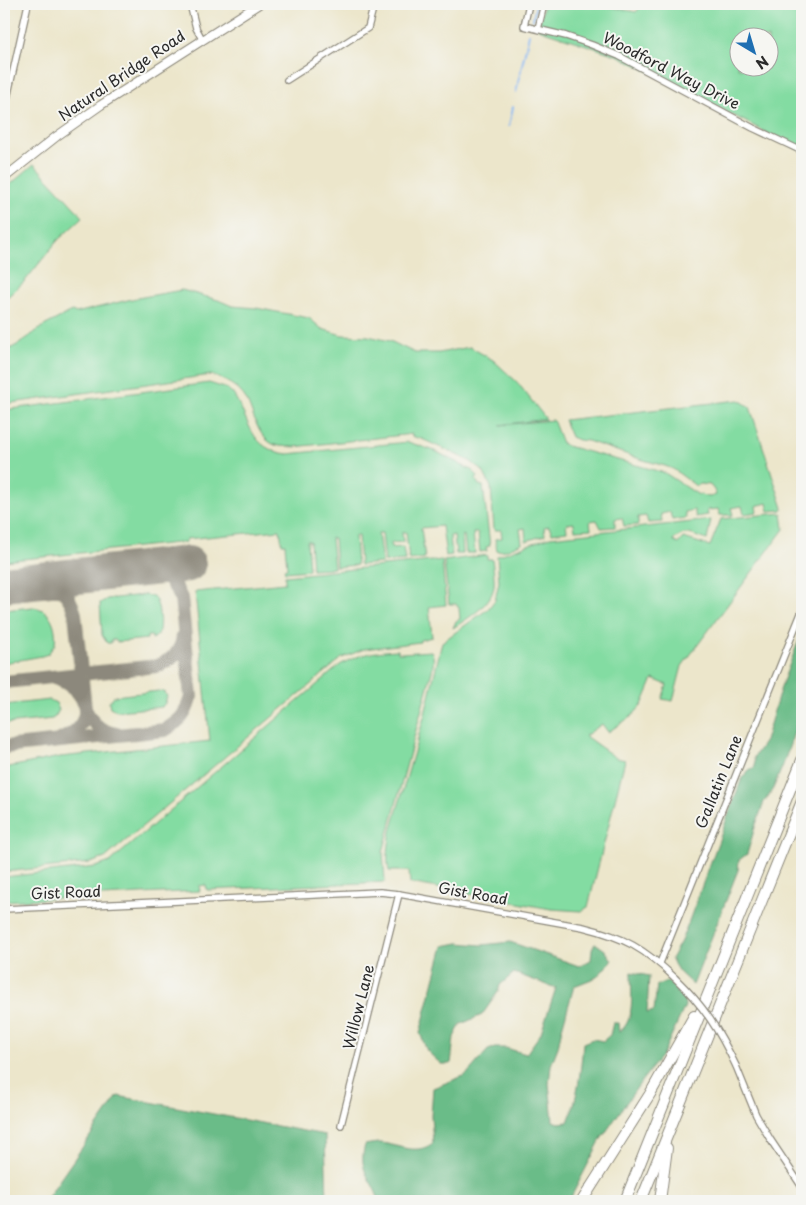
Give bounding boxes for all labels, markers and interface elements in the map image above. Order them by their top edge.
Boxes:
street label: Natural Bridge Road [53,24,189,126]
street label: Woodford Way Drive [599,25,744,114]
north arrow [728,28,778,78]
text: N [751,51,773,74]
street label: Gallatin Lane [688,731,747,832]
street label: Gist Road [437,875,510,910]
street label: Gist Road [30,879,101,904]
street label: Willow Lane [336,962,379,1052]

